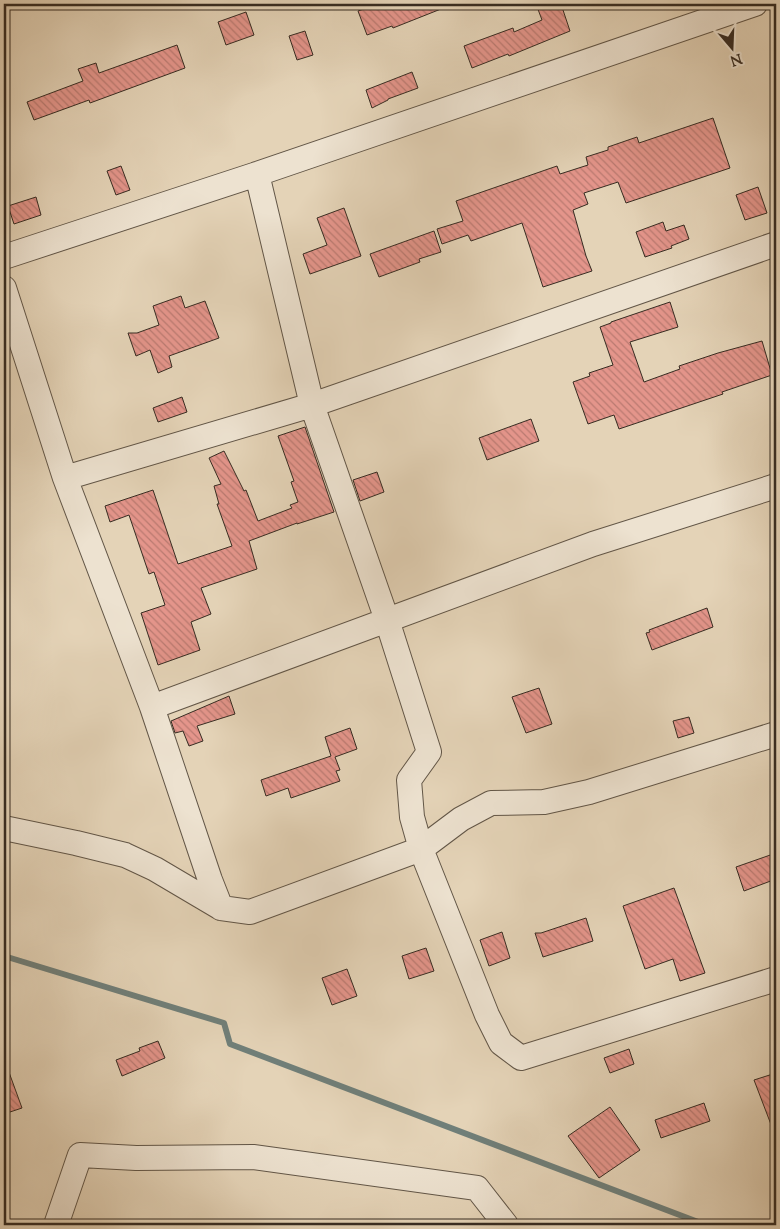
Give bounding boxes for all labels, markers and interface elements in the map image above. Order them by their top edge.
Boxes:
north arrow [708,22,758,72]
text: N [727,47,744,70]

